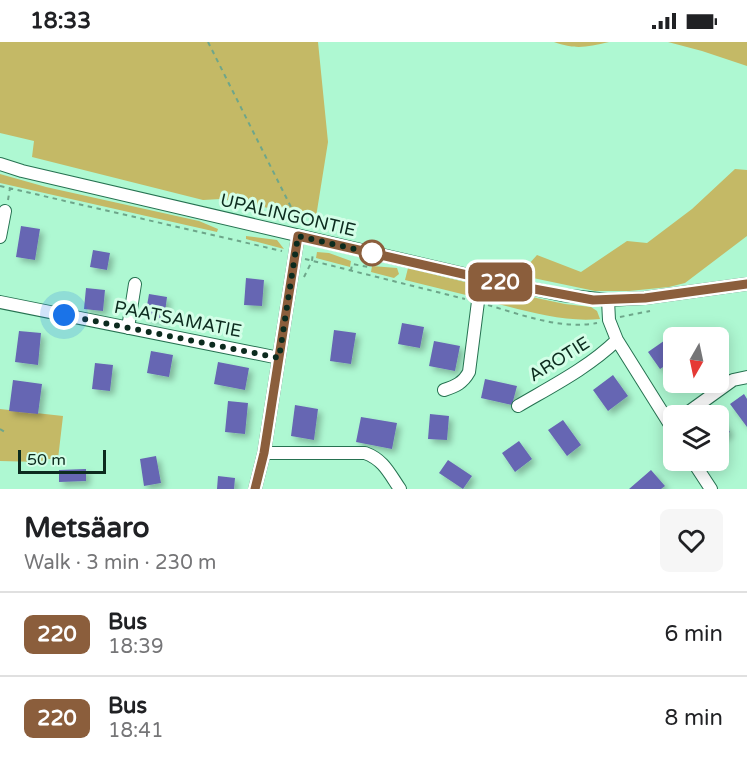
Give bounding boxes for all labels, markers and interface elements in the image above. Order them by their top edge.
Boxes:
text: 18:33 [30,8,91,34]
street label: UPALINGONTIE [218,189,358,241]
unlabelled marker [359,240,385,266]
line badge: 220 [466,262,534,302]
text: 220 [480,270,520,295]
street label: PAATSAMATIE [112,296,244,342]
your location [49,300,79,330]
north arrow [663,327,729,393]
map controls [663,327,729,471]
street label: AROTIE [524,332,594,386]
button: layers [663,405,729,471]
scale bar [18,447,106,474]
text: 50 m [27,450,66,470]
button: heart [660,509,723,572]
text: Metsäaro [24,511,149,545]
text: Walk · 3 min · 230 m [24,551,216,575]
text: Bus [108,609,147,635]
text: 6 min [664,621,723,647]
text: 220 [37,622,77,647]
text: 18:39 [108,635,163,659]
text: Bus [108,693,147,719]
text: 8 min [664,705,723,731]
text: 220 [37,706,77,731]
text: 18:41 [108,719,163,743]

